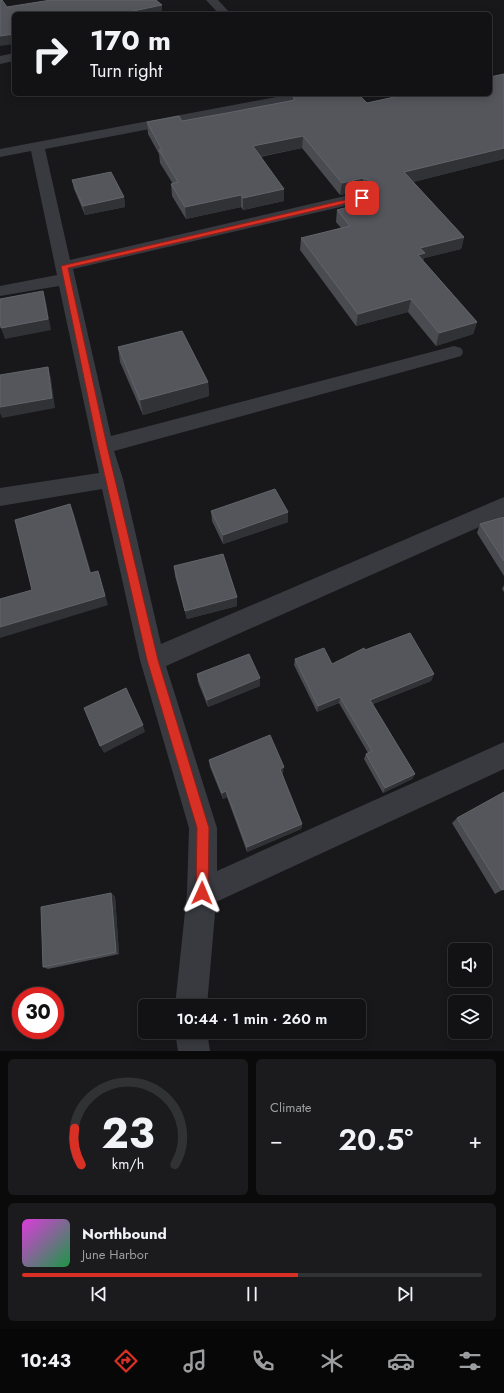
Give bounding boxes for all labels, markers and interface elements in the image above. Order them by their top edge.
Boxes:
text: 170 m [90,20,171,61]
icon: right [24,28,76,80]
text: Turn right [90,58,162,84]
pin [345,181,379,215]
icon: arrive [351,187,373,209]
position arrow [181,872,223,914]
map controls [448,943,492,1039]
button: sound [448,943,492,987]
speed limit sign: 30 [12,987,64,1039]
button: layers [448,995,492,1039]
text: 10:44 · 1 min · 260 m [177,1008,327,1030]
text: Climate [270,1098,311,1117]
text: 23 [101,1103,155,1164]
text: 20.5° [338,1118,413,1161]
text: − [270,1124,283,1156]
text: + [468,1124,482,1156]
text: km/h [112,1154,144,1174]
text: Northbound [82,1223,167,1245]
text: June Harbor [82,1245,148,1264]
icon: previous [88,1283,110,1305]
icon: pause [241,1283,263,1305]
icon: next [394,1283,416,1305]
icon: directions [112,1347,140,1375]
icon: music [181,1347,209,1375]
icon: phone [249,1347,277,1375]
icon: climate [318,1347,346,1375]
icon: car [387,1347,415,1375]
icon: filters [456,1347,484,1375]
text: 10:43 [20,1348,71,1374]

